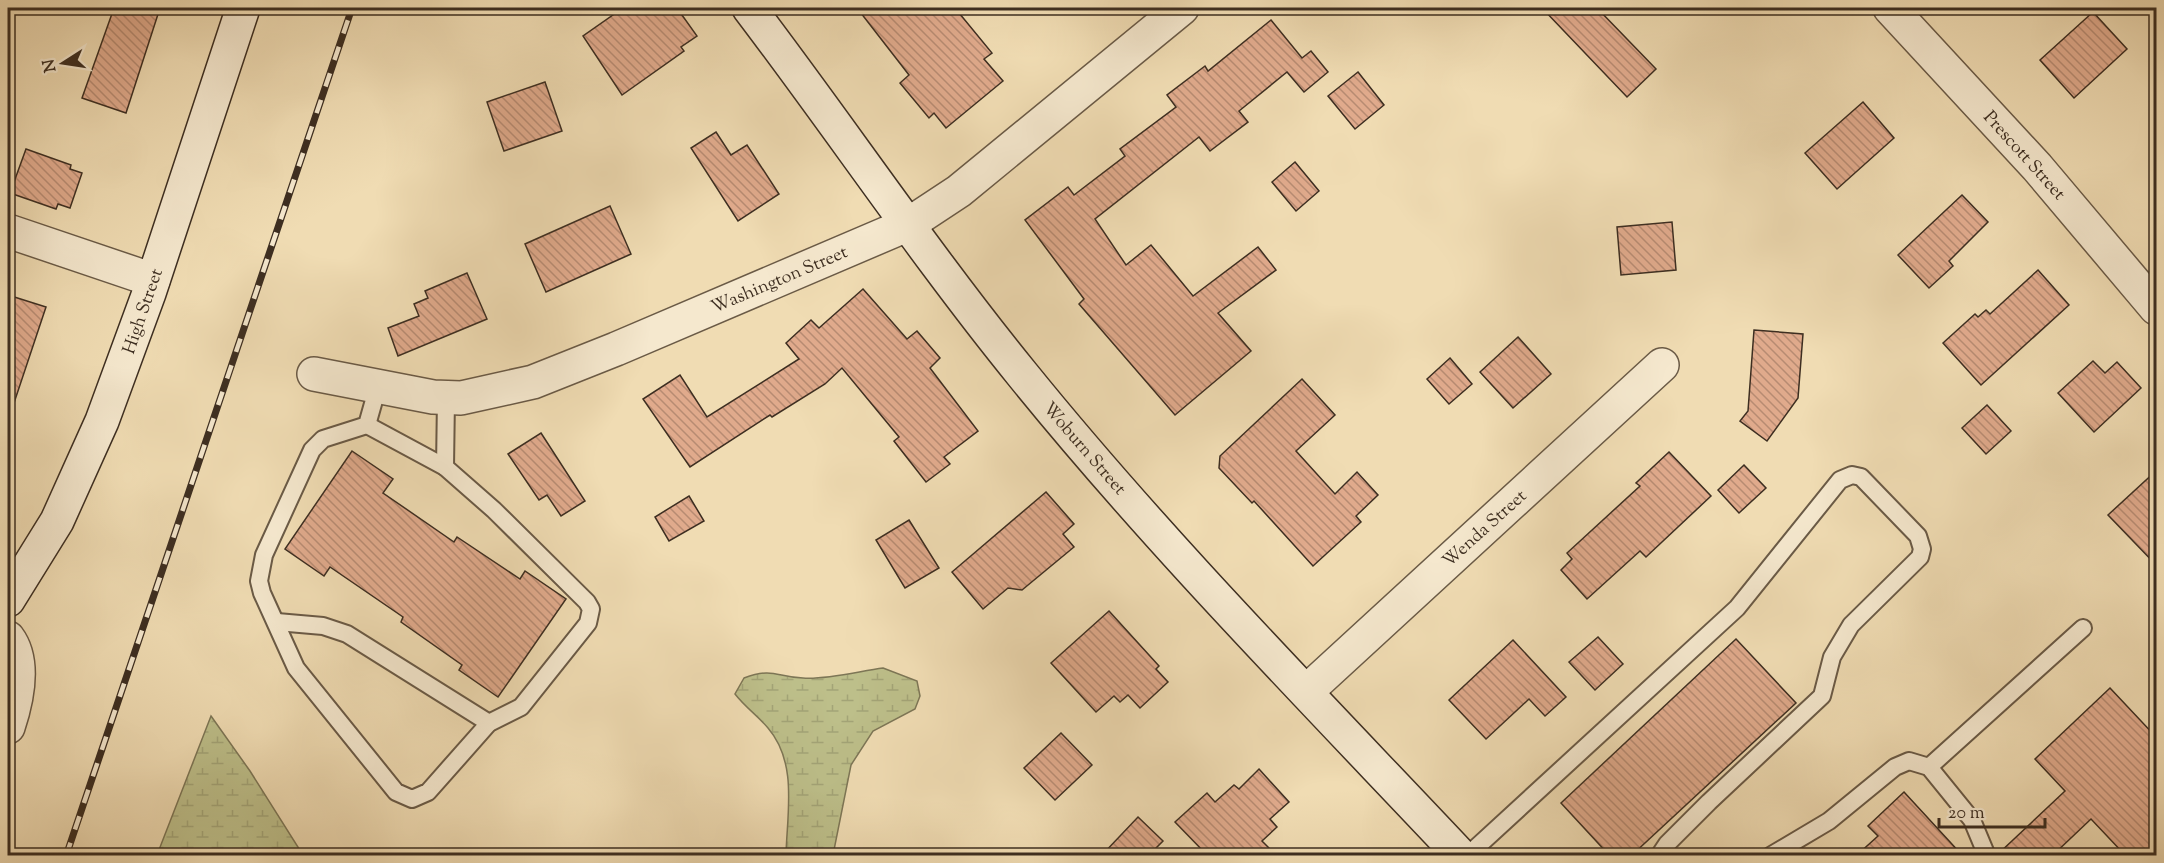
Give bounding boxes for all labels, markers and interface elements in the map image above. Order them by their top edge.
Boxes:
north arrow [33,33,93,93]
text: N [38,57,63,74]
street label: Prescott Street [1976,106,2071,207]
street label: Washington Street [707,240,852,321]
street label: High Street [117,265,171,358]
street label: Woburn Street [1036,397,1131,502]
street label: Wenda Street [1437,484,1533,575]
scale bar [1939,791,2046,829]
text: 20 m [1948,801,1985,827]

